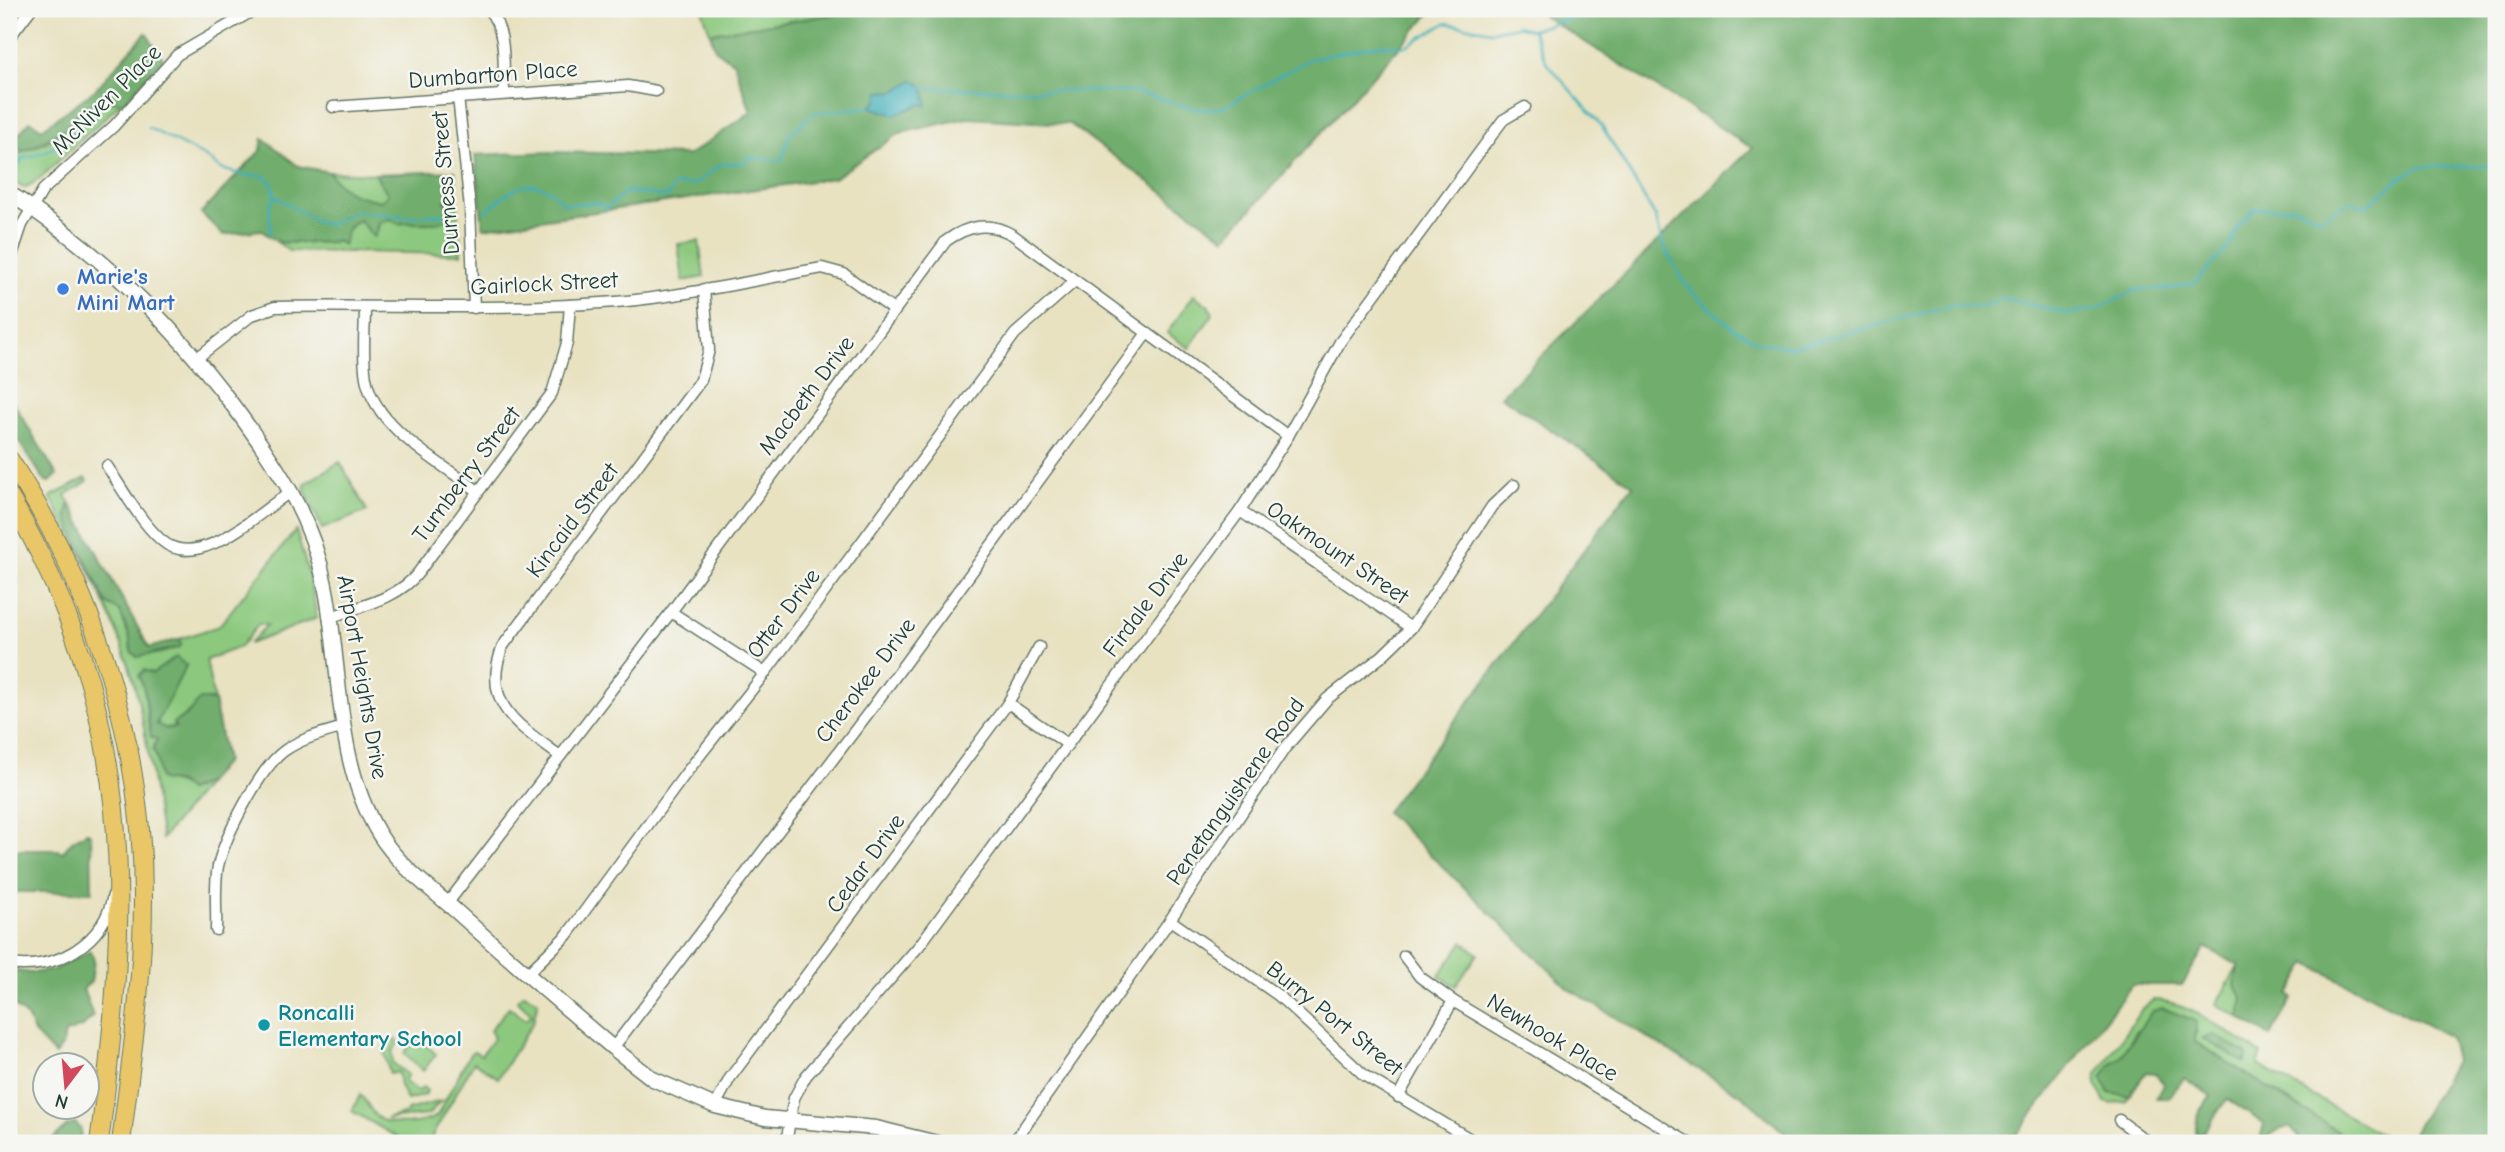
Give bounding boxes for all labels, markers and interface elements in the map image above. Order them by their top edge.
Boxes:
street label: McNiven Place [46,39,167,160]
street label: Dumbarton Place [408,55,578,94]
street label: Durness Street [426,109,465,256]
place label: Marie's Mini Mart [77,263,175,316]
street label: Gairlock Street [470,266,620,301]
marker: Marie's Mini Mart [55,281,71,297]
street label: Macbeth Drive [753,330,860,460]
street label: Turnberry Street [406,400,527,548]
street label: Kincaid Street [521,457,625,583]
street label: Oakmount Street [1262,495,1415,611]
street label: Firdale Drive [1097,546,1194,662]
street label: Otter Drive [741,563,826,663]
street label: Airport Heights Drive [331,573,394,781]
street label: Cherokee Drive [810,612,921,748]
street label: Penetanguishene Road [1161,692,1310,890]
street label: Cedar Drive [820,808,910,918]
street label: Burry Port Street [1261,955,1409,1082]
street label: Newhook Place [1482,988,1623,1087]
place label: Roncalli Elementary School [278,999,462,1052]
marker: Roncalli Elementary School [256,1017,272,1033]
north arrow [32,1050,102,1120]
text: N [53,1089,71,1114]

